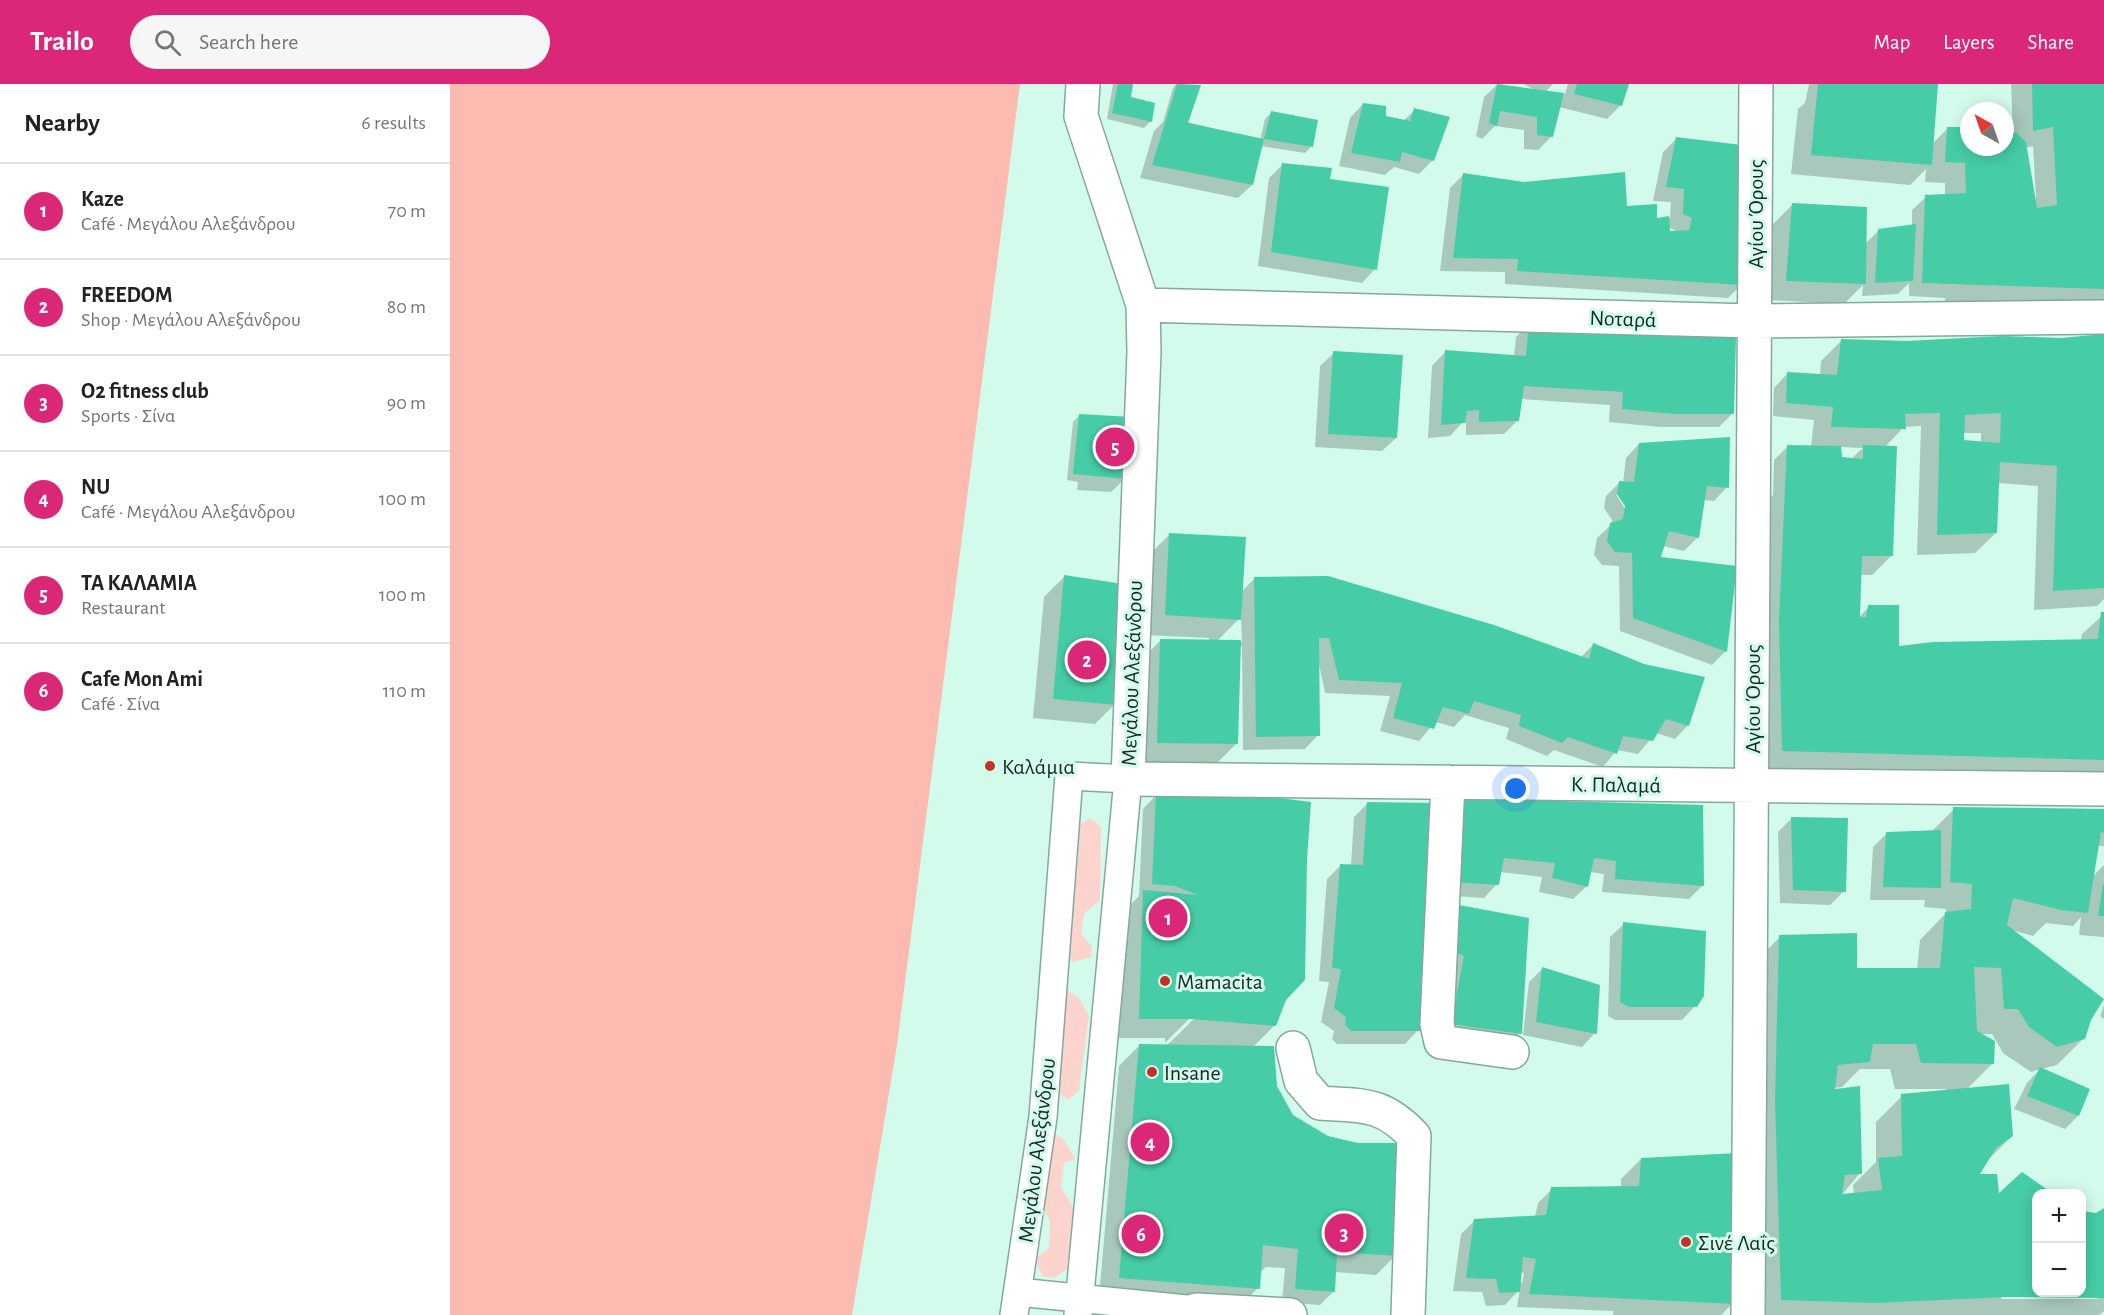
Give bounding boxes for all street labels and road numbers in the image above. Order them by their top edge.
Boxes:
street label: Αγίου Όρους [1745,160,1767,268]
street label: Νοταρά [1589,307,1657,331]
street label: Μεγάλου Αλεξάνδρου [1118,580,1147,766]
street label: Αγίου Όρους [1742,645,1764,753]
street label: Κ. Παλαμά [1571,773,1661,797]
street label: Μεγάλου Αλεξάνδρου [1015,1057,1060,1244]

